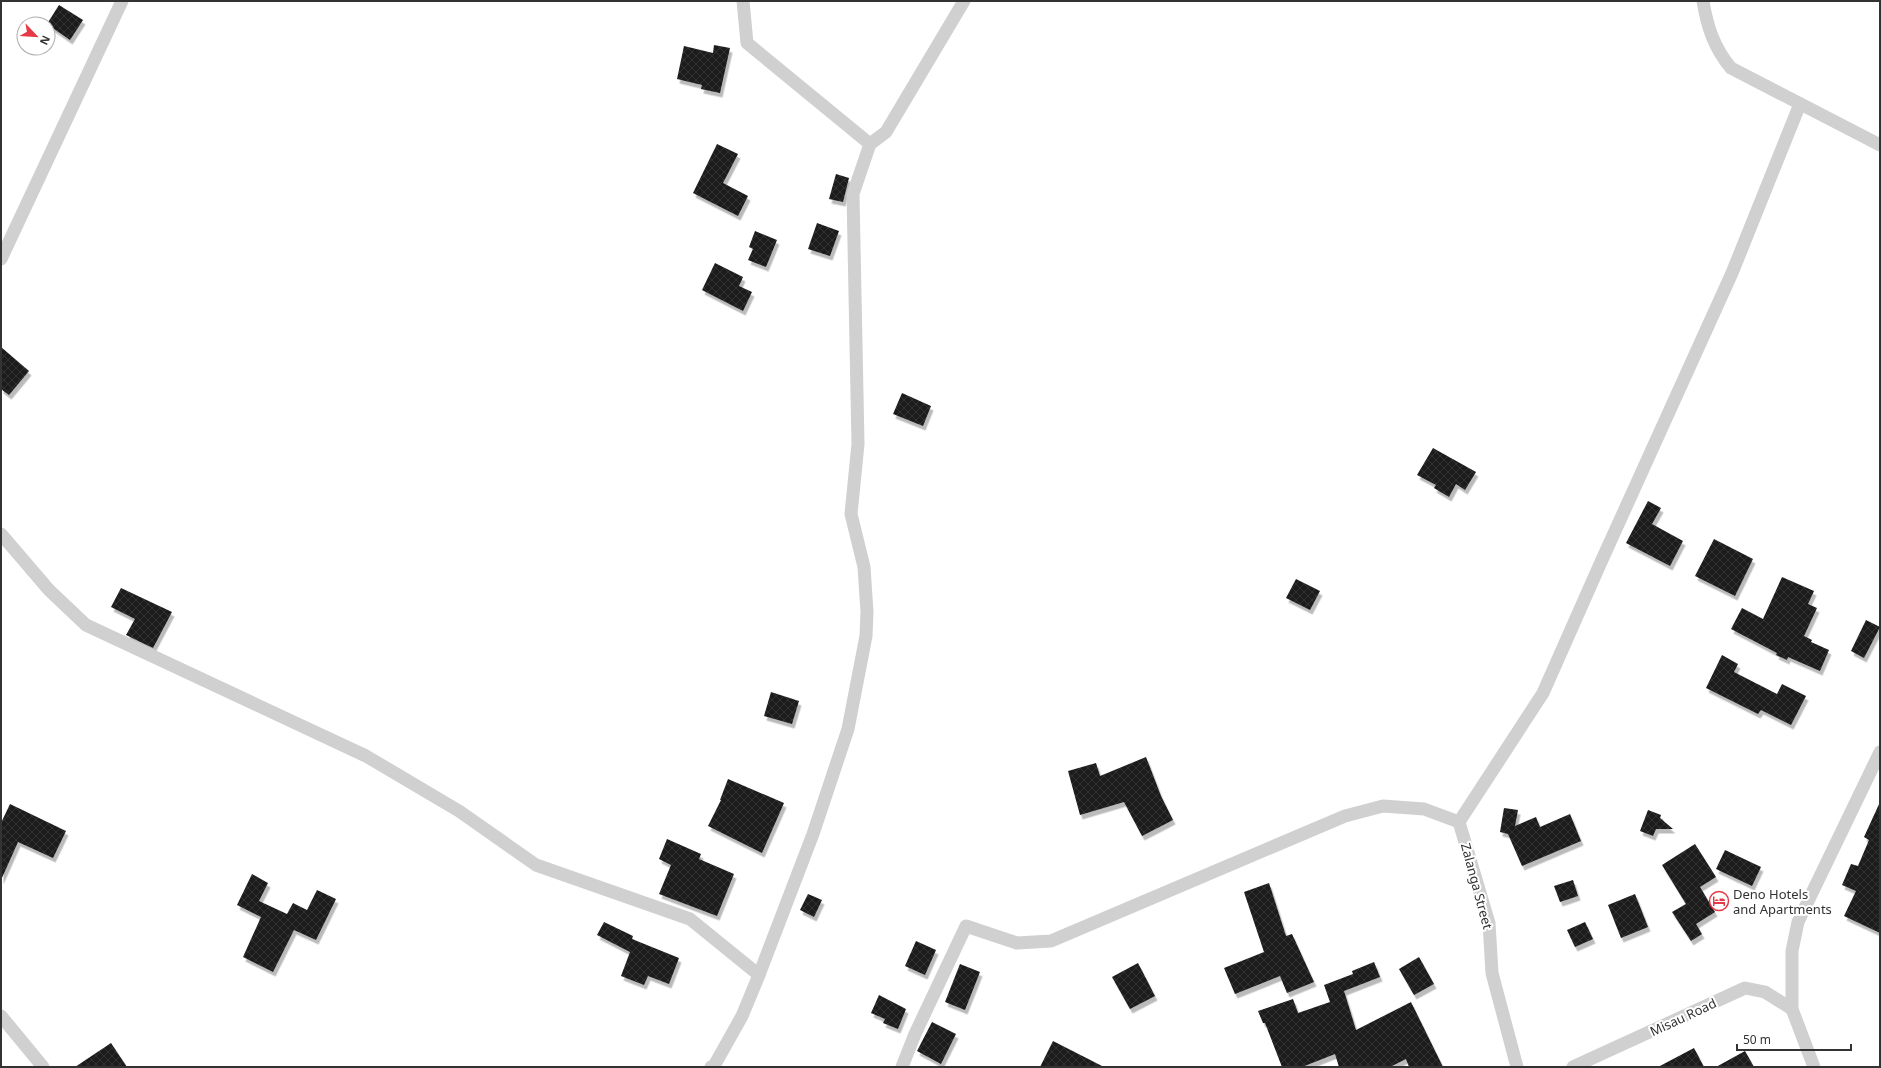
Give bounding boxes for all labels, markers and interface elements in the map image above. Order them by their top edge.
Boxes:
north arrow [16,16,56,56]
text: N [37,33,54,48]
street label: Zalanga Street [1457,841,1497,931]
place label: Deno Hotels and Apartments [1733,885,1832,918]
hotel icon: Deno Hotels and Apartments [1708,890,1730,912]
street label: Misau Road [1647,994,1719,1040]
scale bar [1737,1026,1851,1052]
text: 50 m [1743,1031,1771,1048]

